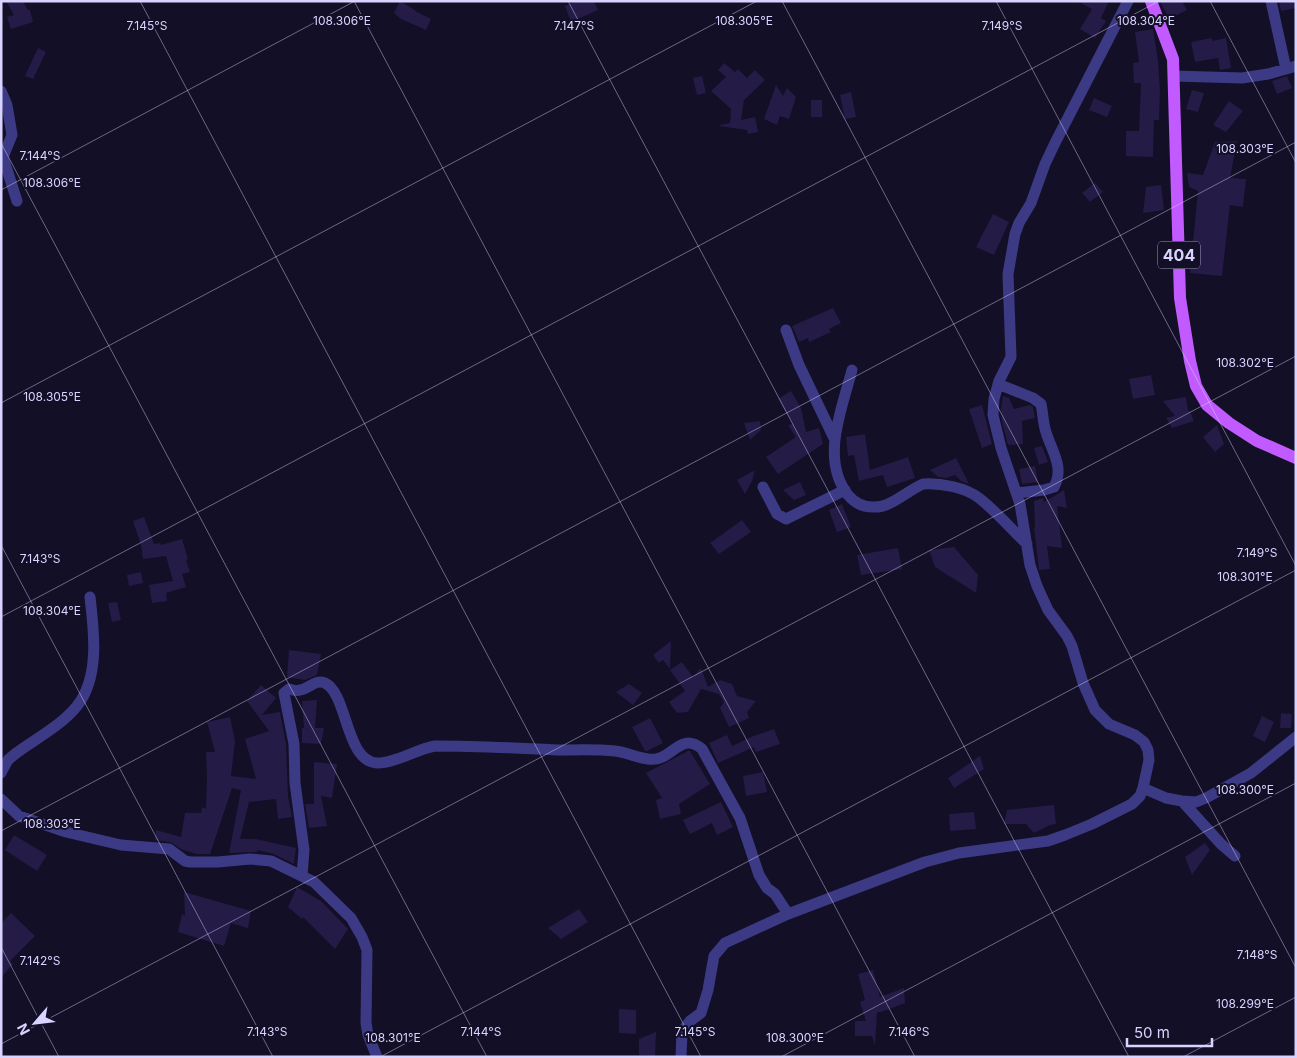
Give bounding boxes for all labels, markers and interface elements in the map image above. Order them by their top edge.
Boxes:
text: 108.306°E [313,13,371,28]
text: 108.305°E [715,13,773,28]
text: 108.304°E [1117,13,1175,28]
text: 7.145°S [127,18,168,33]
text: 7.147°S [554,18,594,33]
text: 7.149°S [982,18,1023,33]
text: 108.303°E [1216,141,1274,156]
text: 7.144°S [19,148,61,163]
text: 108.306°E [23,175,81,190]
road number: 404 [1158,242,1200,268]
text: 108.302°E [1216,355,1274,370]
text: 108.305°E [23,389,81,404]
text: 7.149°S [1237,545,1278,560]
text: 7.143°S [20,551,61,566]
text: 108.301°E [1217,569,1273,584]
text: 108.304°E [23,603,81,618]
text: 108.300°E [1216,782,1274,797]
text: 108.303°E [23,816,81,831]
text: 7.148°S [1237,947,1278,962]
text: 7.142°S [20,953,61,968]
text: 108.299°E [1216,996,1274,1011]
north arrow [10,998,60,1048]
scale bar [1127,1016,1212,1048]
text: N [13,1021,33,1038]
text: 50 m [1134,1023,1170,1042]
text: 7.143°S [247,1024,288,1039]
text: 7.144°S [460,1024,502,1039]
text: 7.145°S [675,1024,716,1039]
text: 7.146°S [889,1024,930,1039]
text: 108.301°E [365,1030,421,1045]
text: 108.300°E [766,1030,824,1045]

